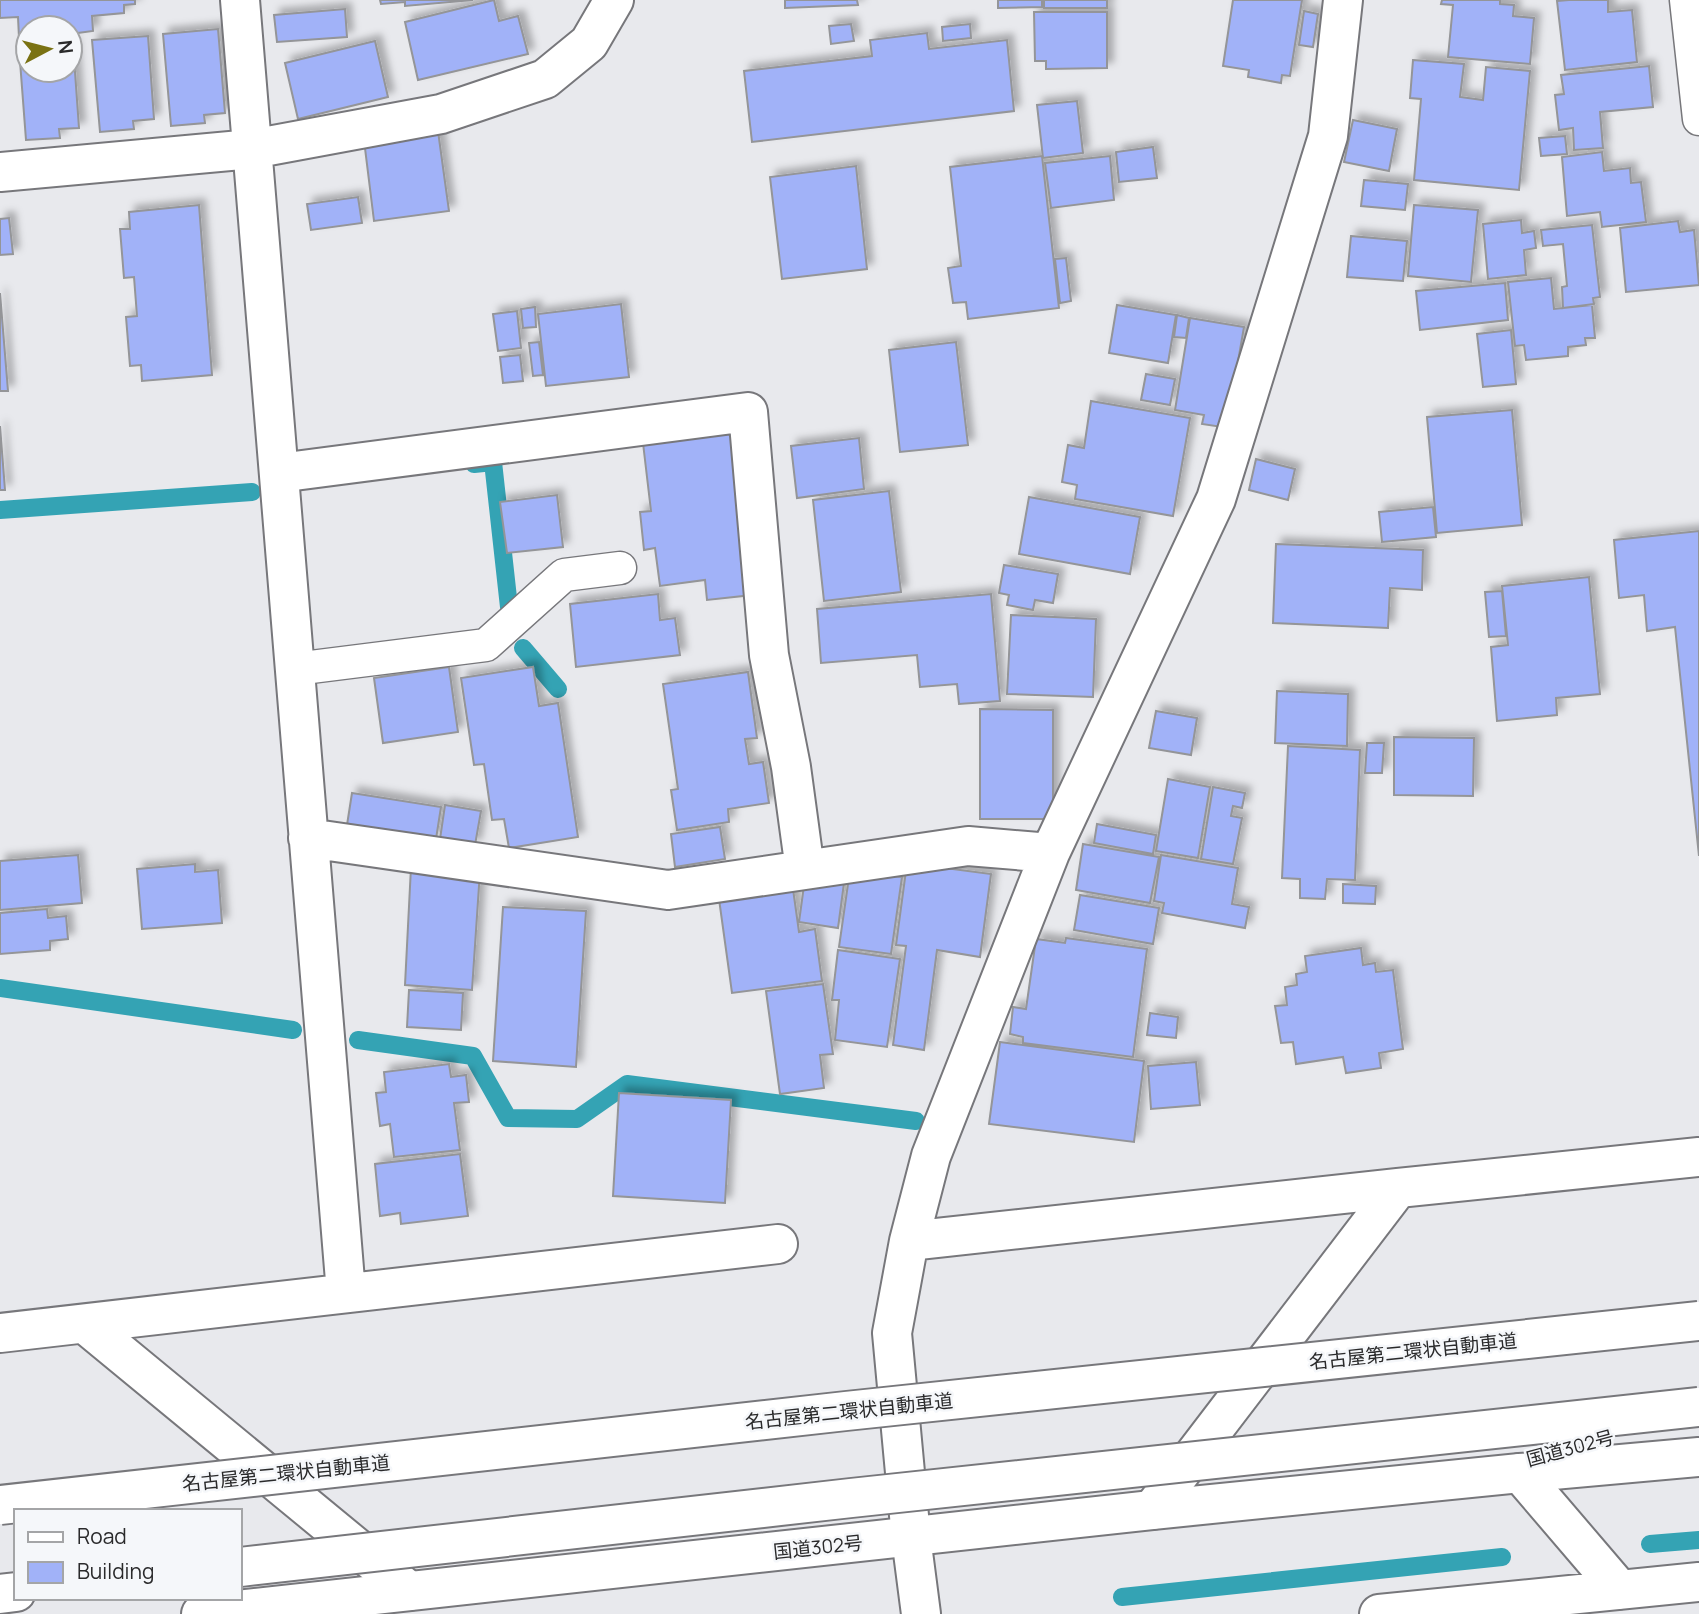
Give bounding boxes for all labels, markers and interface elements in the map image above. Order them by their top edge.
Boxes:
north arrow [14,14,84,84]
text: N [52,39,80,55]
street label: 名古屋第二環状自動車道 [1308,1327,1518,1375]
street label: 名古屋第二環状自動車道 [744,1387,954,1435]
street label: 国道302号 [1523,1424,1617,1472]
street label: 名古屋第二環状自動車道 [181,1449,391,1497]
legend [14,1509,242,1600]
text: Road [77,1522,127,1550]
street label: 国道302号 [772,1529,864,1565]
text: Building [77,1557,154,1585]

